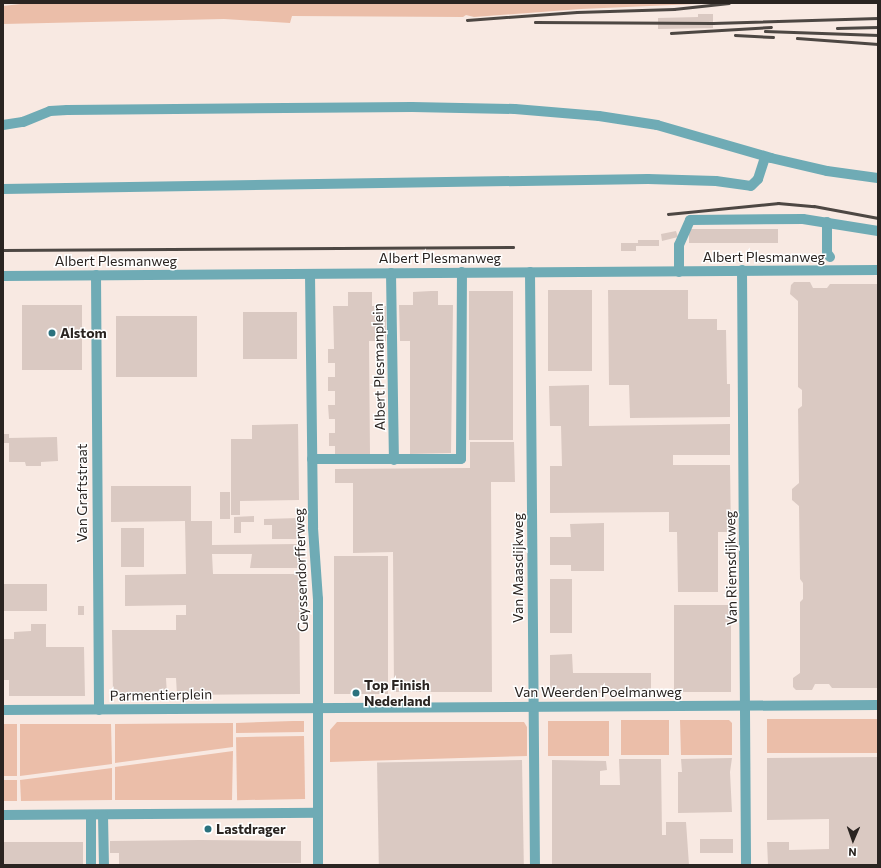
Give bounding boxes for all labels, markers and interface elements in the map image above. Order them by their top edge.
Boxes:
street label: Albert Plesmanweg [703,249,825,265]
street label: Albert Plesmanweg [379,250,501,266]
street label: Albert Plesmanweg [55,253,177,269]
street label: Albert Plesmanplein [369,303,389,431]
place label: Alstom [60,325,107,341]
marker: Alstom [47,328,57,338]
street label: Van Graftstraat [74,443,90,543]
street label: Geyssendorfferweg [290,508,312,632]
street label: Van Riemsdijkweg [722,511,740,625]
street label: Van Maasdijkweg [510,513,526,623]
place label: Top Finish Nederland [364,677,431,710]
street label: Van Weerden Poelmanweg [514,684,682,700]
street label: Parmentierplein [110,686,212,704]
marker: Top Finish Nederland [351,688,361,698]
north arrow [833,820,873,860]
place label: Lastdrager [216,821,286,837]
marker: Lastdrager [203,824,213,834]
text: N [848,846,857,859]

